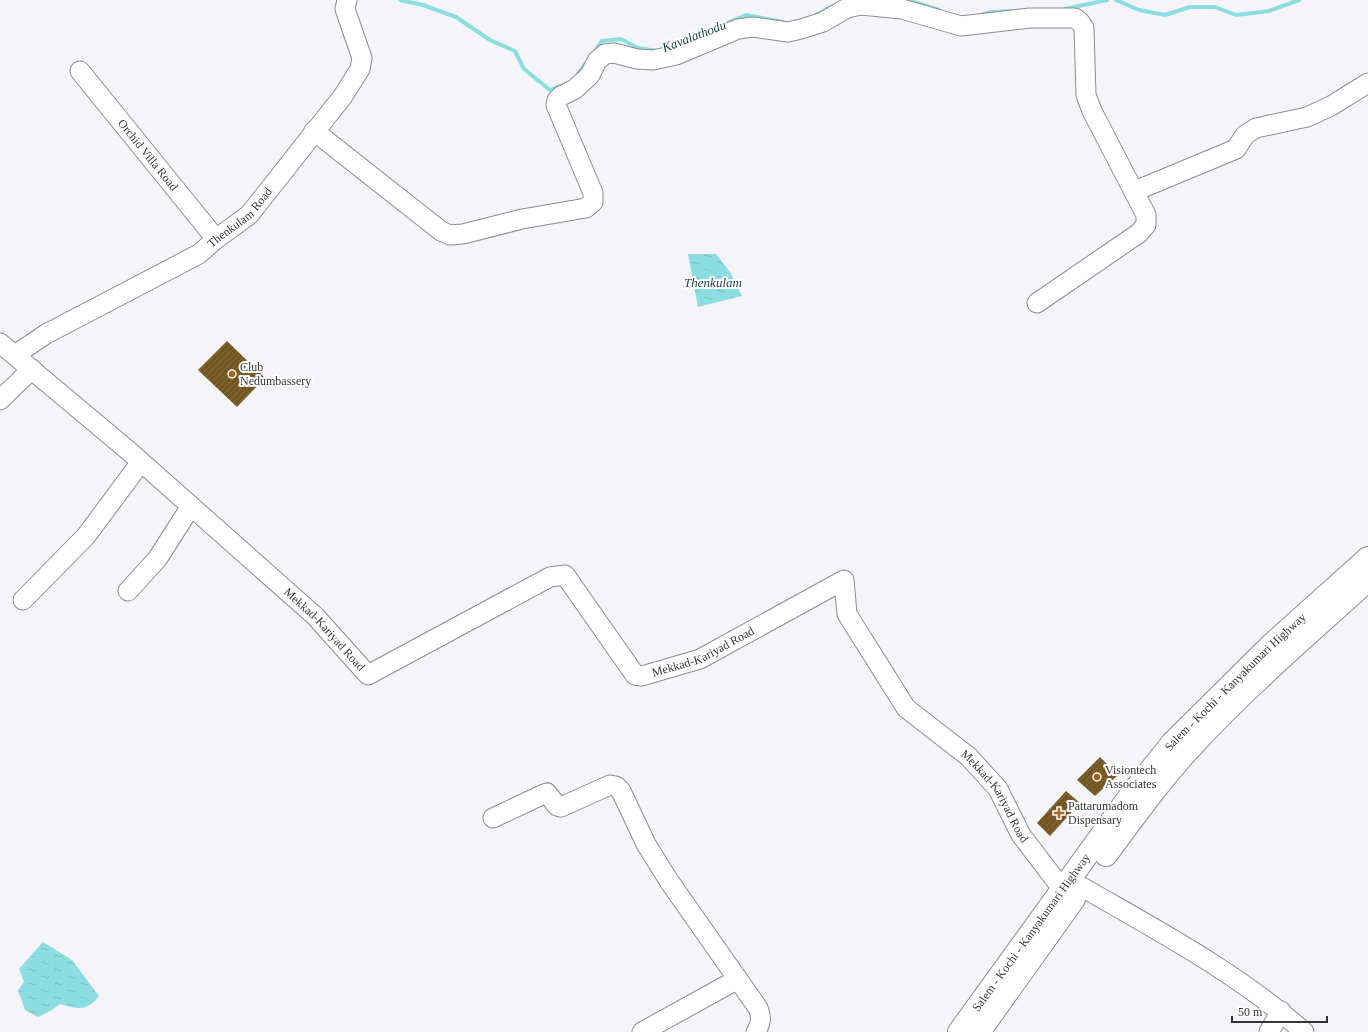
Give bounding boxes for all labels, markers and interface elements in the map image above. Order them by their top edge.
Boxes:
water label: Kavalathodu [659,17,729,55]
street label: Orchid Villa Road [115,116,181,193]
street label: Thenkulam Road [204,185,275,250]
water label: Thenkulam [684,275,742,290]
place label: Club Nedumbassery [240,360,311,388]
marker: Club Nedumbassery [227,369,237,379]
street label: Mekkad-Kariyad Road [281,585,368,674]
street label: Salem - Kochi - Kanyakumari Highway [1162,610,1309,754]
street label: Mekkad-Kariyad Road [650,624,756,680]
street label: Mekkad-Kariyad Road [958,747,1031,845]
place label: Visiontech Associates [1105,763,1157,791]
marker: Visiontech Associates [1092,772,1102,782]
place label: Pattarumadom Dispensary [1068,799,1139,827]
marker: Pattarumadom Dispensary [1053,807,1065,819]
street label: Salem - Kochi - Kanyakumari Highway [969,851,1093,1014]
scale bar [1232,998,1327,1024]
text: 50 m [1238,1005,1263,1019]

